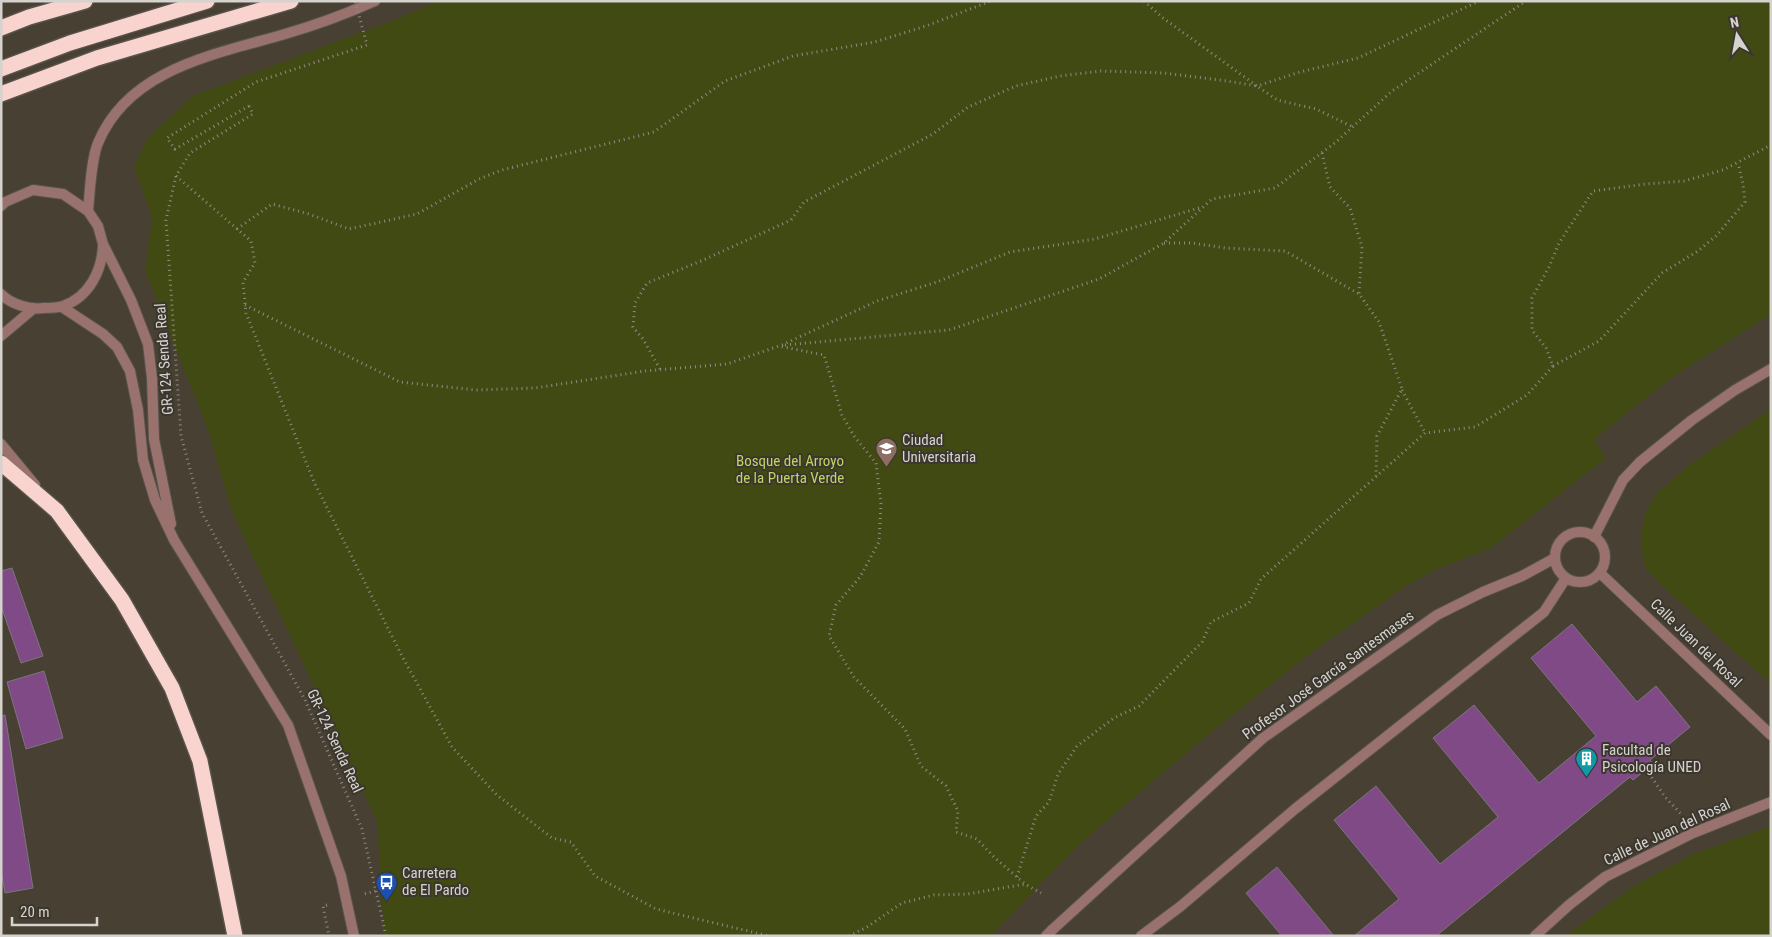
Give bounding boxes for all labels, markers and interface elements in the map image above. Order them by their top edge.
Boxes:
north arrow [1712,10,1762,60]
text: N [1729,14,1740,31]
street label: GR-124 Senda Real [151,303,177,415]
place label: Ciudad Universitaria [902,431,976,466]
school or university icon: Ciudad Universitaria [874,437,898,468]
park label: Bosque del Arroyo de la Puerta Verde [736,452,844,487]
street label: Calle Juan del Rosal [1647,595,1745,691]
street label: Profesor José García Santesmases [1239,607,1417,743]
street label: GR-124 Senda Real [303,686,367,796]
place label: Facultad de Psicología UNED [1602,741,1701,776]
building icon: Facultad de Psicología UNED [1574,747,1598,778]
street label: Calle de Juan del Rosal [1601,795,1733,869]
place label: Carretera de El Pardo [402,864,469,899]
bus stop icon: Carretera de El Pardo [374,870,398,901]
scale bar [12,894,98,926]
text: 20 m [20,903,50,921]

